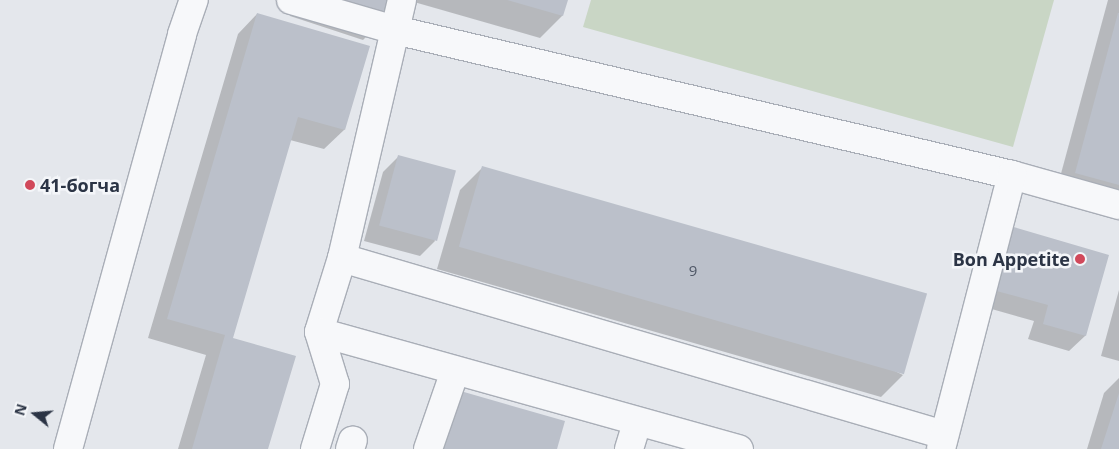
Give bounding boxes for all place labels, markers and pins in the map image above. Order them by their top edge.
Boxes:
place label: 41-богча [40,174,120,196]
marker: 41-богча [24,179,36,191]
place label: Bon Appetite [953,248,1070,270]
marker: Bon Appetite [1074,253,1086,265]

